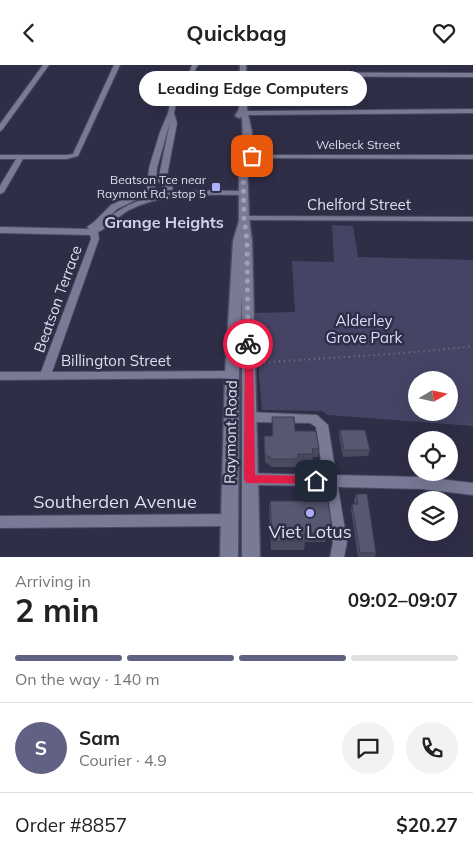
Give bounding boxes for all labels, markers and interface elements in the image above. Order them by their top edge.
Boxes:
icon: back [15,19,43,47]
text: Quickbag [186,19,287,47]
icon: heart [430,19,458,47]
callout: Leading Edge Computers [138,71,366,106]
text: Leading Edge Computers [158,78,348,98]
pin [231,135,273,177]
street label: Welbeck Street [316,137,400,152]
icon: bag [238,142,266,170]
place label: Beatson Tce near Raymont Rd, stop 5 [97,172,207,201]
marker: Beatson Tce near Raymont Rd, stop 5 [210,181,222,193]
street label: Chelford Street [307,195,411,214]
district label: Grange Heights [104,212,224,232]
street label: Beatson Terrace [29,243,86,355]
park label: Alderley Grove Park [326,311,402,347]
courier [223,319,273,369]
icon: bike [234,330,262,358]
street label: Billington Street [61,351,171,370]
north arrow [408,371,458,421]
map controls [408,371,458,541]
street label: Raymont Road [220,380,241,484]
button: locate [408,431,458,481]
pin [295,460,337,502]
icon: home [302,467,330,495]
street label: Southerden Avenue [33,490,197,513]
button: layers [408,491,458,541]
marker: Viet Lotus [304,507,316,519]
place label: Viet Lotus [268,520,352,543]
text: Arriving in [15,571,91,591]
text: 09:02–09:07 [348,588,458,612]
text: 2 min [15,590,99,630]
text: On the way · 140 m [15,669,160,689]
button: chat [342,722,394,774]
button: phone [406,722,458,774]
text: Sam [79,726,120,750]
text: S [35,736,47,760]
text: Courier · 4.9 [79,750,167,770]
text: Order #8857 [15,813,127,837]
text: $20.27 [396,813,458,837]

